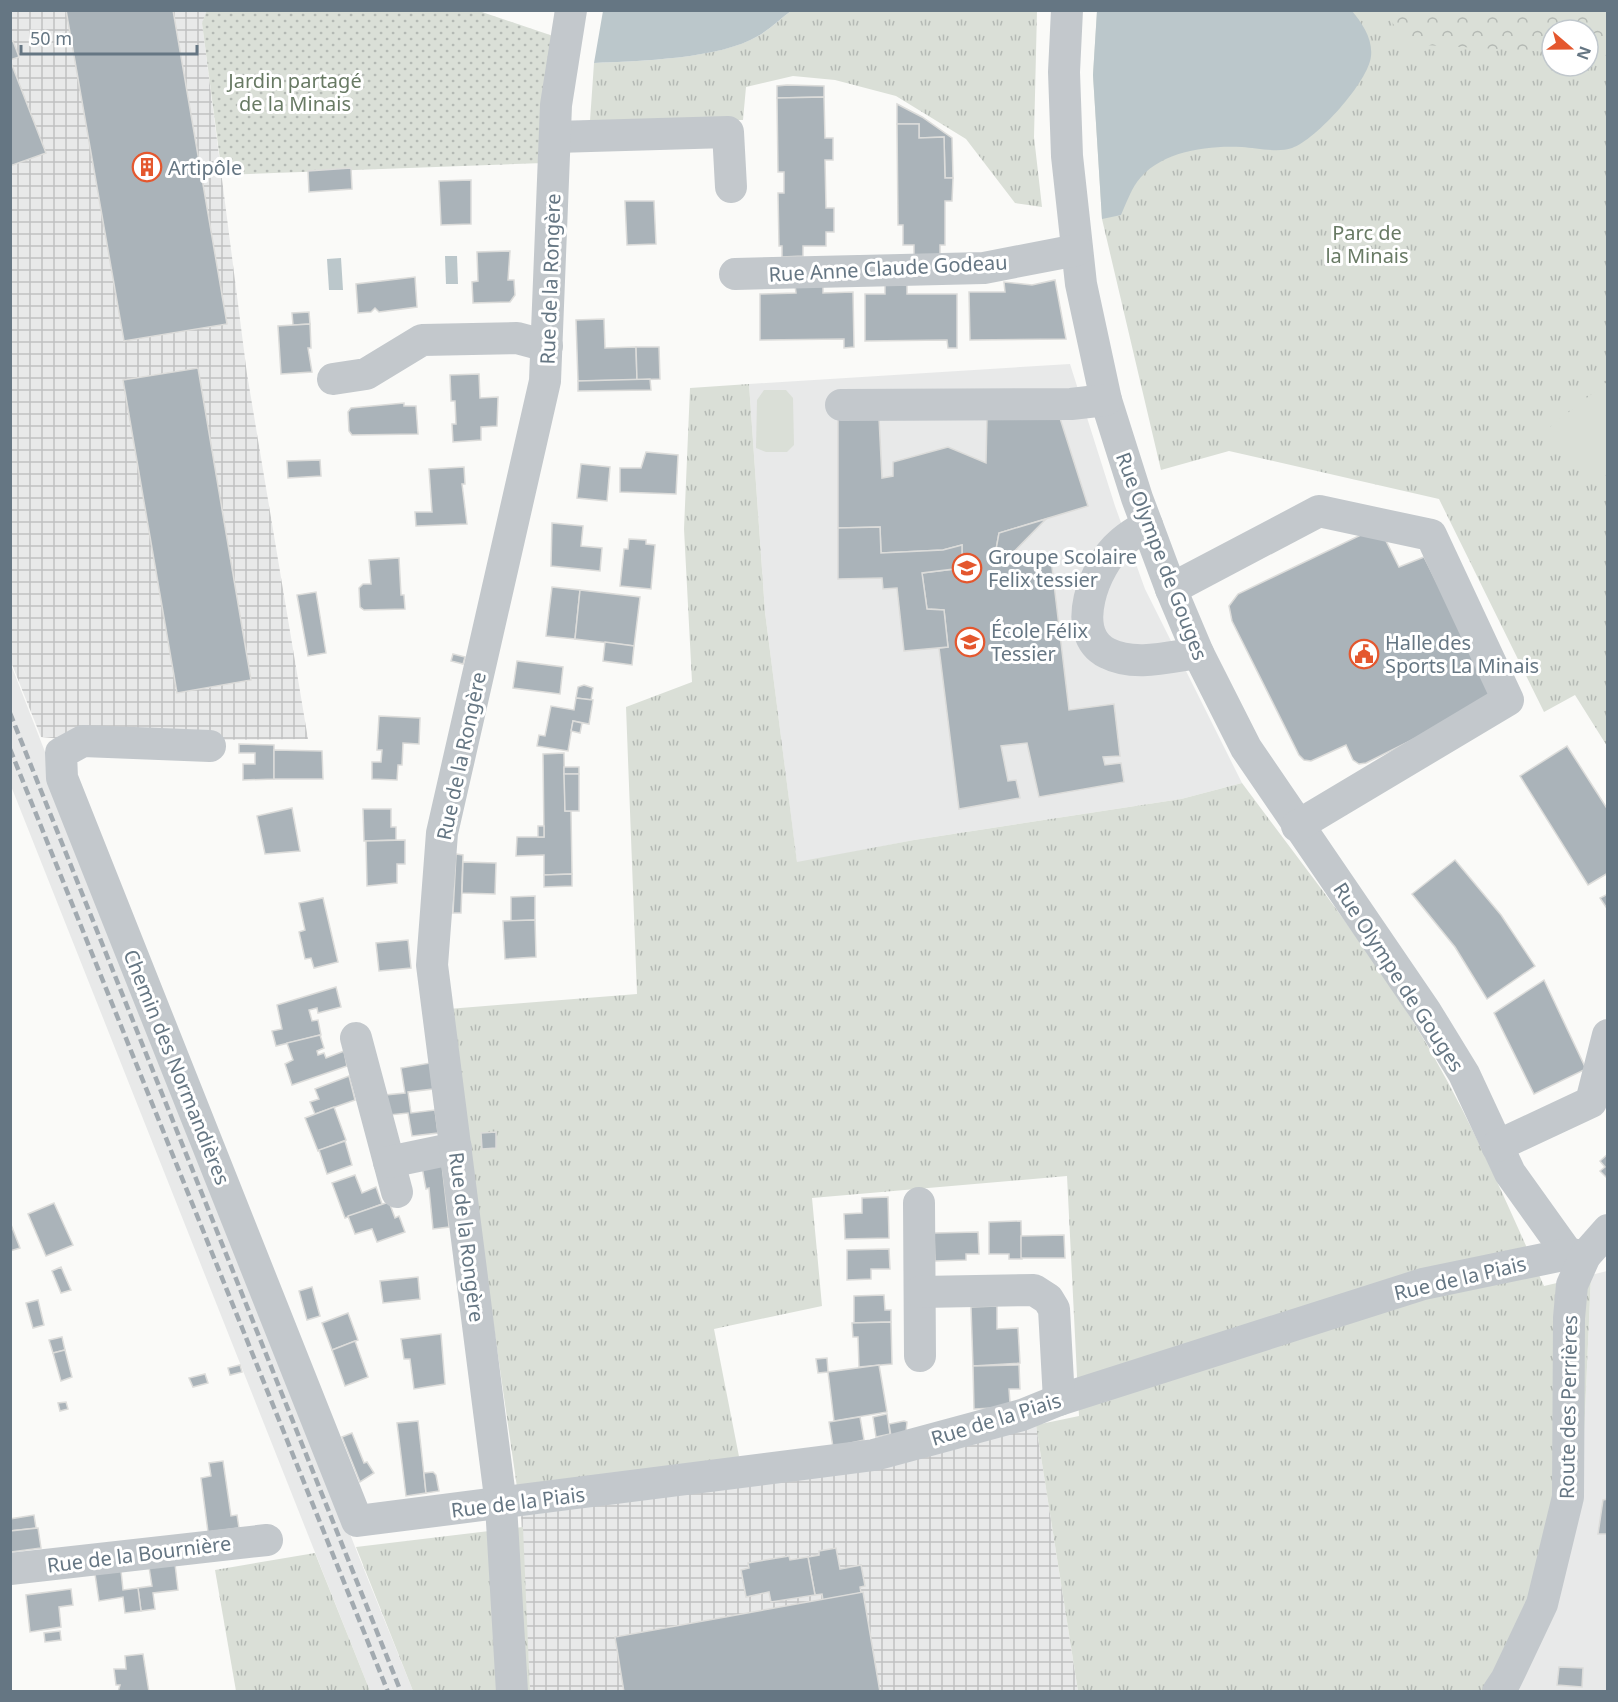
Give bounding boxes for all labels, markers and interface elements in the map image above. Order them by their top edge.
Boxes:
scale bar [21,18,196,56]
north arrow [1540,18,1600,78]
text: 50 m [30,26,72,50]
text: N [1572,43,1597,63]
park label: Jardin partagé de la Minais [226,67,362,117]
building icon: Artipôle [131,151,163,183]
place label: Artipôle [168,154,242,181]
street label: Rue de la Rongère [534,193,566,365]
park label: Parc de la Minais [1325,219,1409,269]
street label: Rue Anne Claude Godeau [768,248,1008,288]
street label: Rue Olympe de Gouges [1110,448,1214,664]
place label: Groupe Scolaire Felix tessier [988,543,1137,593]
school or university icon: Groupe Scolaire Felix tessier [951,552,983,584]
place label: École Félix Tessier [991,617,1088,667]
school or university icon: École Félix Tessier [954,626,986,658]
place label: Halle des Sports La Minais [1385,629,1539,679]
public building icon: Halle des Sports La Minais [1348,638,1380,670]
street label: Rue de la Rongère [430,669,492,843]
street label: Rue Olympe de Gouges [1328,877,1470,1077]
street label: Chemin des Normandières [117,945,237,1189]
street label: Rue de la Rongère [443,1150,491,1324]
street label: Rue de la Piais [1391,1250,1529,1306]
street label: Route des Perrières [1553,1315,1583,1499]
street label: Rue de la Piais [928,1386,1064,1452]
street label: Rue de la Piais [449,1480,587,1524]
street label: Rue de la Bournière [45,1529,233,1579]

